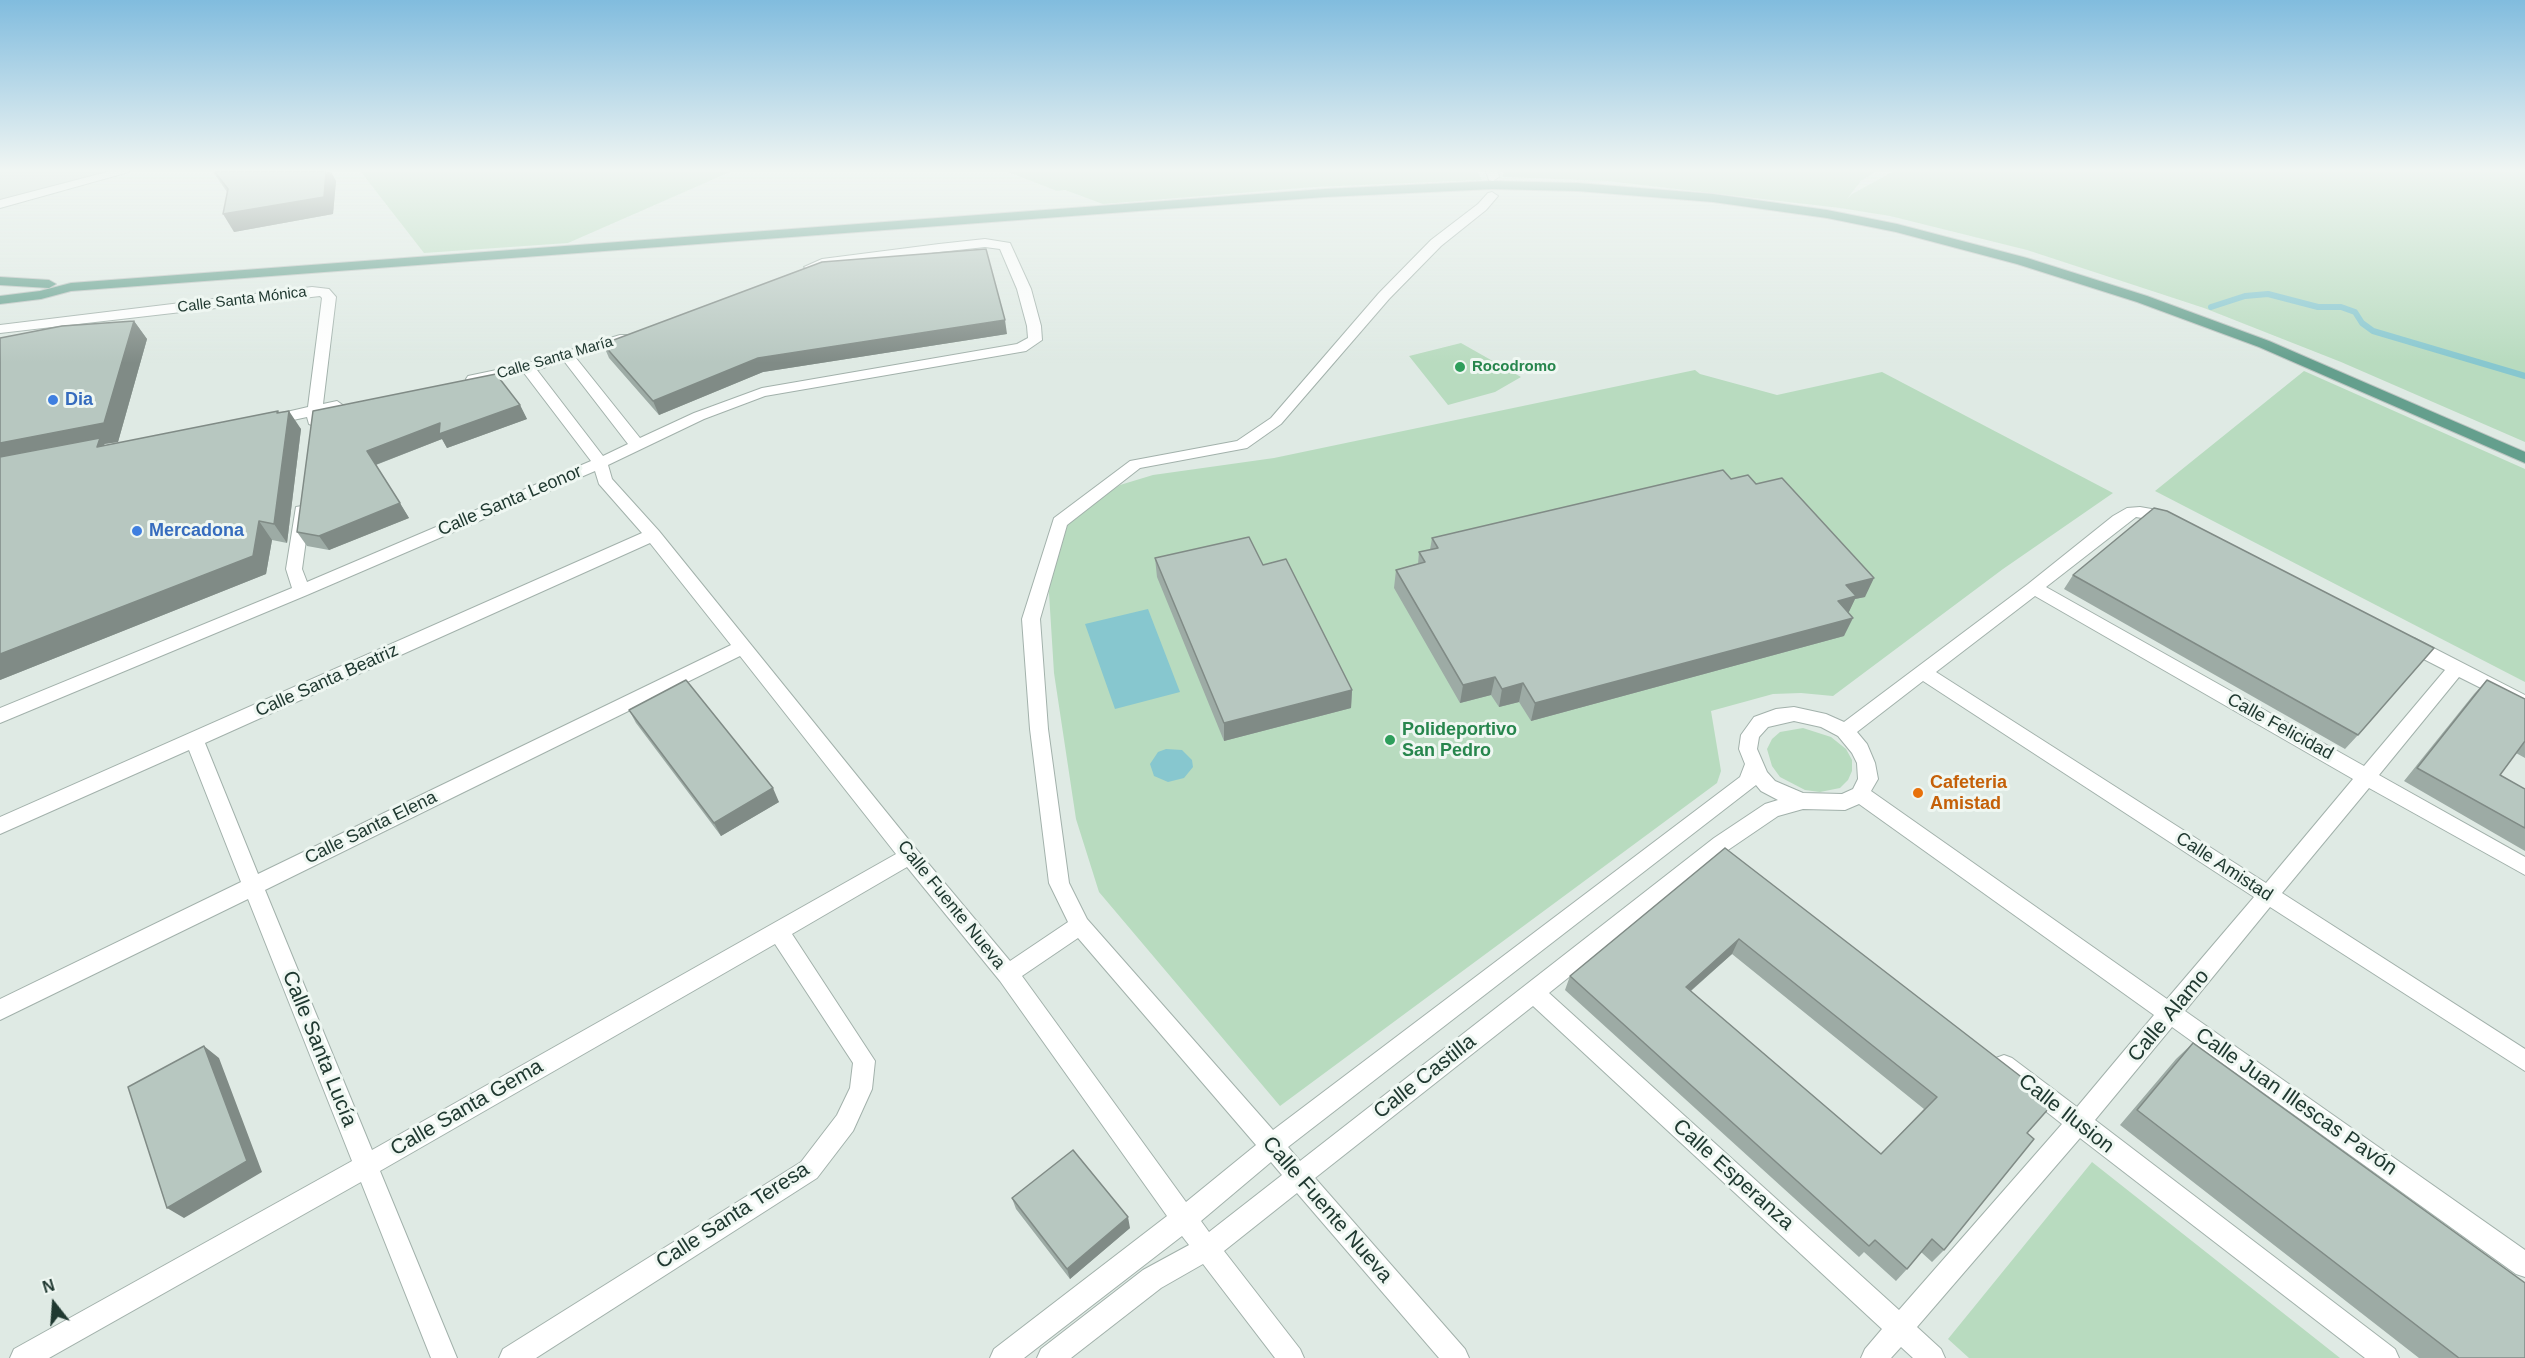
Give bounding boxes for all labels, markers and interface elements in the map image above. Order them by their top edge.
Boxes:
street label: Calle Santa Mónica [176,283,308,317]
street label: Calle Santa María [495,333,615,383]
place label: Rocodromo [1472,358,1556,376]
marker: Rocodromo [1453,360,1467,374]
place label: Dia [65,389,93,411]
marker: Dia [46,393,60,407]
street label: Calle Santa Leonor [435,461,585,541]
place label: Mercadona [149,520,244,542]
marker: Mercadona [130,524,144,538]
street label: Calle Santa Beatriz [252,640,402,722]
street label: Calle Felicidad [2223,689,2337,765]
place label: Polideportivo San Pedro [1402,719,1517,762]
marker: Polideportivo San Pedro [1383,733,1397,747]
place label: Cafeteria Amistad [1930,772,2007,814]
marker: Cafeteria Amistad [1911,786,1925,800]
street label: Calle Santa Elena [302,787,440,869]
street label: Calle Amistad [2172,828,2276,906]
street label: Calle Fuente Nueva [893,836,1009,974]
street label: Calle Alamo [2123,965,2215,1067]
street label: Calle Santa Lucía [276,967,362,1131]
street label: Calle Juan Illescas Pavón [2190,1023,2402,1181]
street label: Calle Castilla [1369,1029,1481,1125]
street label: Calle Santa Gema [386,1054,548,1162]
street label: Calle Ilusion [2013,1069,2119,1159]
street label: Calle Esperanza [1667,1114,1799,1236]
street label: Calle Fuente Nueva [1257,1132,1397,1288]
street label: Calle Santa Teresa [652,1157,814,1275]
north arrow [24,1274,84,1334]
text: N [41,1276,57,1296]

